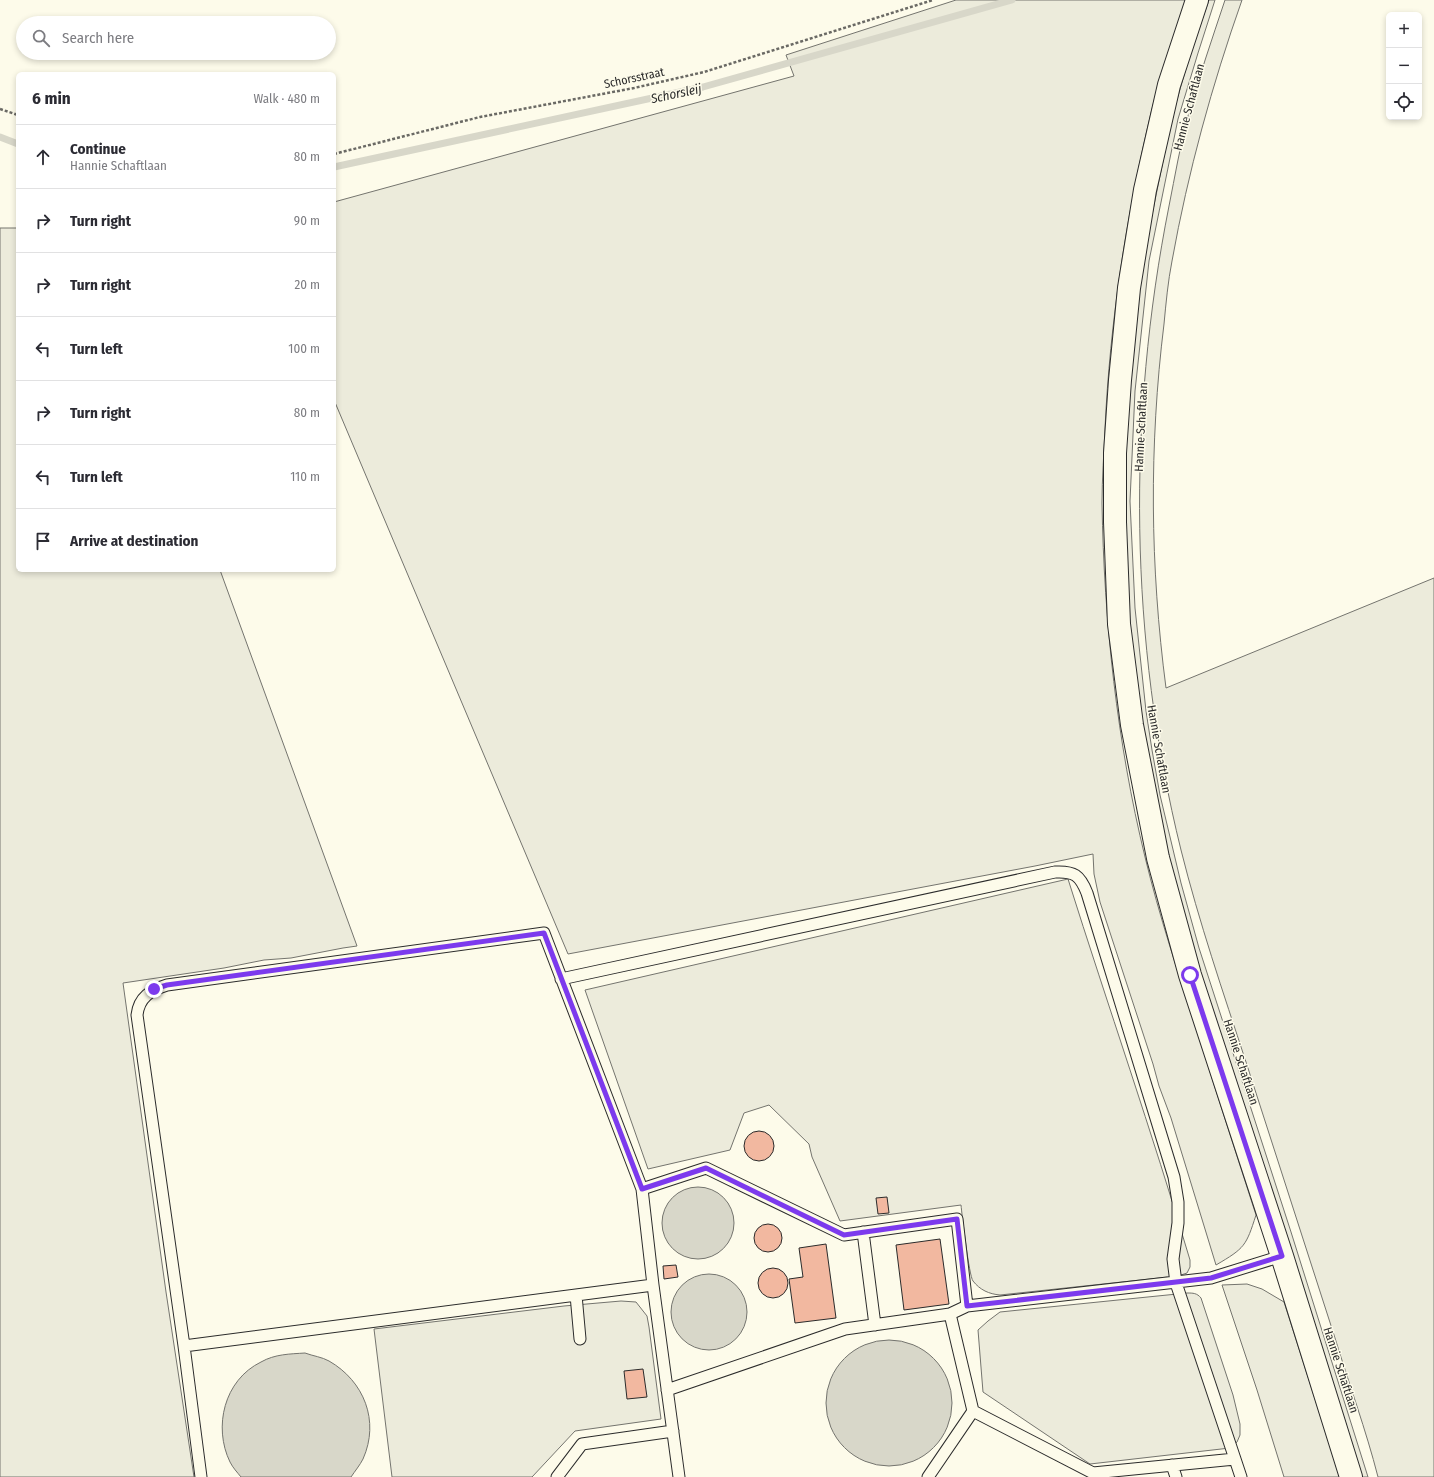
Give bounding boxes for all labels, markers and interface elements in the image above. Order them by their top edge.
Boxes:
map controls [1386,12,1422,120]
button: + [1386,12,1422,48]
search box [16,16,336,60]
icon: search [30,27,52,49]
text: Search here [62,29,134,47]
button: − [1386,48,1422,84]
street label: Hannie Schaftlaan [1171,62,1207,152]
street label: Schorsstraat [603,65,665,91]
water label: Schorsleij [648,81,703,106]
button: locate [1386,84,1422,120]
text: 6 min [32,88,71,109]
text: Walk · 480 m [253,91,320,106]
text: Continue [70,140,126,158]
icon: ahead [32,146,54,168]
text: 80 m [294,149,320,164]
text: Hannie Schaftlaan [70,158,167,173]
icon: right [32,210,54,232]
text: Turn right [70,212,131,230]
text: 90 m [294,213,320,228]
icon: right [32,274,54,296]
text: Turn right [70,276,131,294]
text: 20 m [294,277,320,292]
icon: left [32,338,54,360]
text: Turn left [70,340,123,358]
text: 100 m [288,341,320,356]
street label: Hannie Schaftlaan [1132,382,1150,472]
icon: right [32,402,54,424]
text: Turn right [70,404,131,422]
text: 80 m [294,405,320,420]
icon: left [32,466,54,488]
text: Turn left [70,468,123,486]
text: 110 m [290,469,320,484]
icon: arrive [32,530,54,552]
text: Arrive at destination [70,532,198,550]
street label: Hannie Schaftlaan [1144,704,1174,794]
route start [1181,966,1199,984]
route end [145,980,163,998]
street label: Hannie Schaftlaan [1221,1017,1261,1107]
street label: Hannie Schaftlaan [1321,1325,1361,1415]

